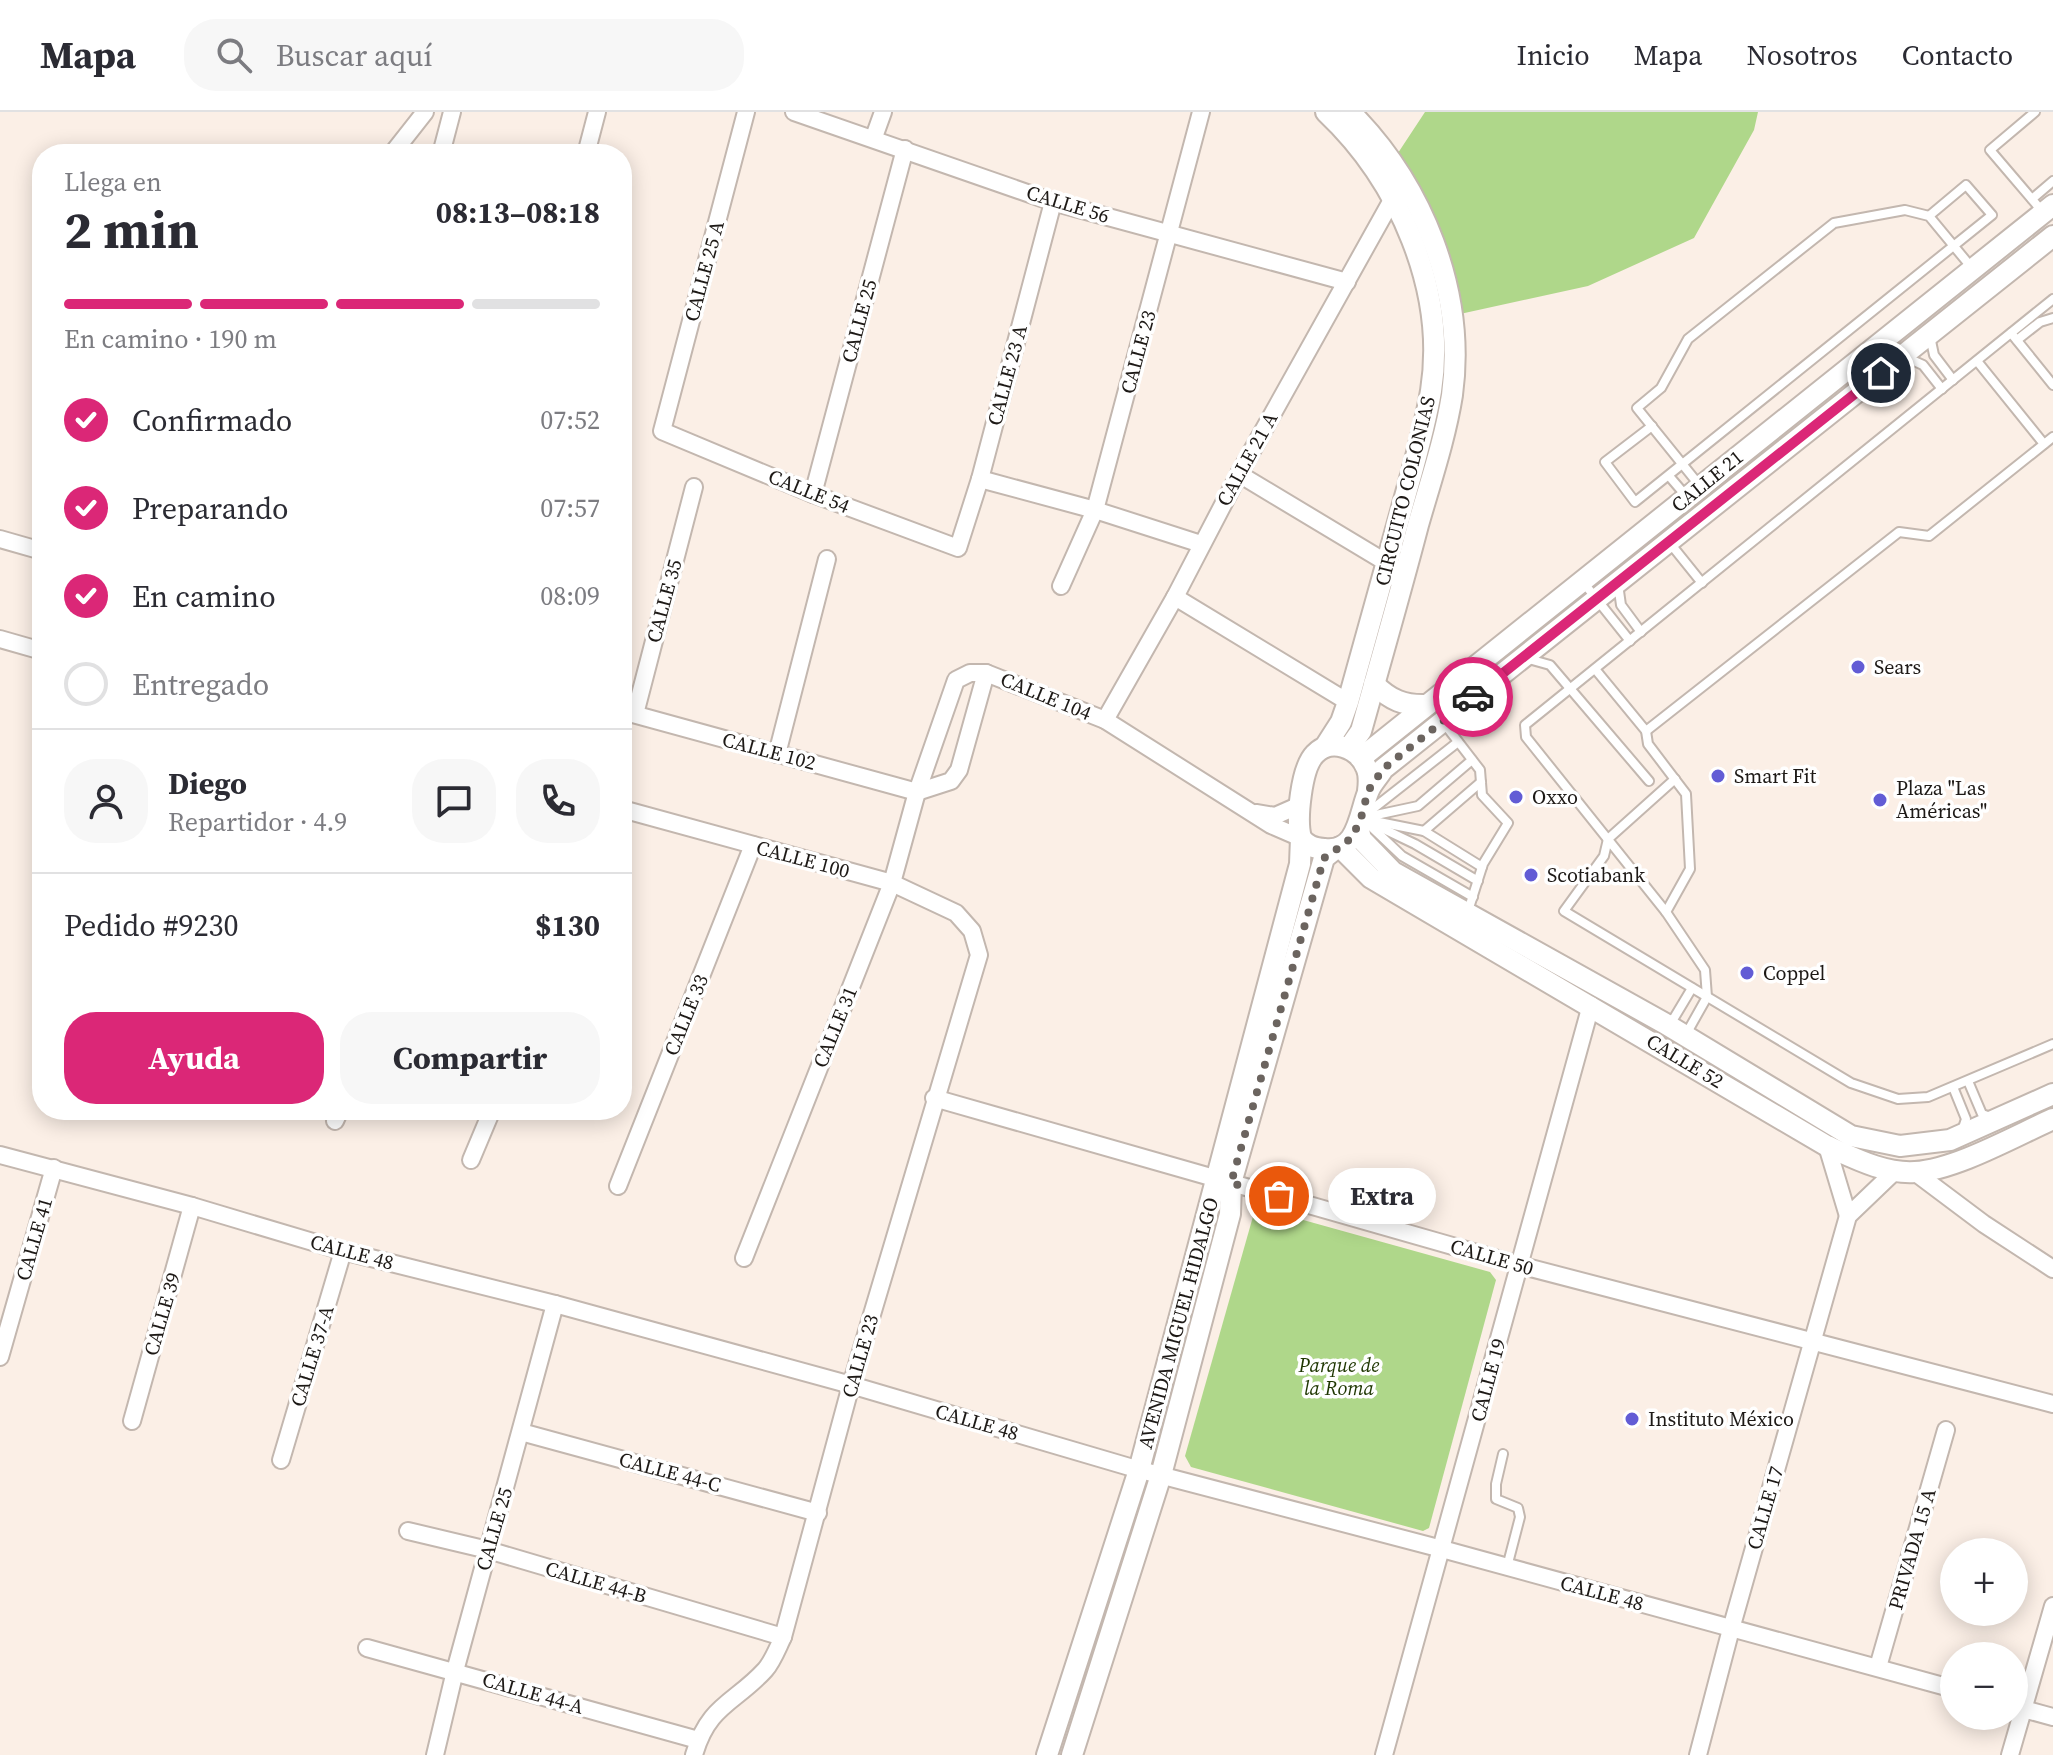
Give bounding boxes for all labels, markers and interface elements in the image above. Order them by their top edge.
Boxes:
search box [184,19,744,91]
text: Mapa [40,29,136,81]
icon: search [212,33,256,77]
text: Buscar aquí [276,35,432,76]
text: Inicio [1517,36,1590,74]
text: Mapa [1634,36,1703,74]
text: Nosotros [1747,36,1858,74]
text: Contacto [1902,36,2013,74]
text: Llega en [64,164,162,200]
street label: CALLE 56 [1023,178,1113,230]
text: 08:13–08:18 [436,192,600,233]
text: 2 min [64,194,199,265]
street label: CALLE 25 A [677,217,731,325]
street label: CALLE 25 [834,276,884,366]
street label: CALLE 23 [1113,307,1163,397]
text: En camino · 190 m [64,321,277,357]
street label: CALLE 23 A [980,321,1034,429]
pin [1847,339,1915,407]
icon: home [1859,351,1903,395]
street label: CIRCUITO COLONIAS [1368,393,1442,589]
icon: check [64,398,108,442]
text: Confirmado [132,400,292,441]
text: 07:52 [540,402,600,438]
street label: CALLE 21 A [1210,406,1285,511]
street label: CALLE 21 [1665,443,1749,519]
street label: CALLE 54 [764,462,854,520]
icon: check [64,486,108,530]
text: Preparando [132,488,289,529]
text: 07:57 [540,490,600,526]
street label: CALLE 35 [639,556,689,646]
icon: check [64,574,108,618]
text: En camino [132,576,276,617]
text: 08:09 [540,578,600,614]
place label: Sears [1874,653,1921,681]
courier [1433,657,1513,737]
marker: Sears [1849,658,1867,676]
text: Entregado [132,664,269,705]
street label: CALLE 104 [996,665,1096,727]
icon: car [1451,675,1495,719]
street label: CALLE 102 [719,725,819,777]
button: person [64,759,148,843]
button: chat [412,759,496,843]
button: phone [516,759,600,843]
place label: Smart Fit [1734,762,1817,790]
text: Diego [168,763,247,804]
marker: Smart Fit [1709,767,1727,785]
place label: Plaza "Las Américas" [1896,774,1987,825]
place label: Oxxo [1532,783,1578,811]
marker: Oxxo [1507,788,1525,806]
marker: Plaza "Las Américas" [1871,791,1889,809]
text: Repartidor · 4.9 [168,804,347,840]
street label: CALLE 100 [753,833,853,885]
place label: Scotiabank [1547,861,1645,889]
marker: Scotiabank [1522,866,1540,884]
text: Pedido #9230 [64,905,239,946]
text: $130 [535,905,600,946]
place label: Coppel [1763,959,1826,987]
marker: Coppel [1738,964,1756,982]
street label: CALLE 33 [657,970,715,1060]
street label: CALLE 31 [806,982,864,1072]
button: Ayuda [64,1012,324,1104]
button: Compartir [340,1012,600,1104]
street label: CALLE 52 [1641,1027,1729,1095]
pin [1245,1162,1313,1230]
callout: Extra [1327,1168,1435,1224]
icon: bag [1257,1174,1301,1218]
text: Extra [1350,1178,1414,1214]
street label: CALLE 41 [9,1194,59,1284]
street label: AVENIDA MIGUEL HIDALGO [1131,1194,1225,1452]
street label: CALLE 48 [307,1227,397,1277]
street label: CALLE 50 [1447,1232,1537,1282]
street label: CALLE 39 [137,1269,187,1359]
street label: CALLE 37-A [283,1301,341,1410]
street label: CALLE 23 [835,1311,885,1401]
street label: CALLE 19 [1463,1335,1513,1425]
park label: Parque de la Roma [1298,1351,1379,1402]
street label: CALLE 48 [932,1397,1022,1447]
place label: Instituto México [1648,1405,1794,1433]
marker: Instituto México [1623,1410,1641,1428]
street label: CALLE 44-C [616,1445,724,1499]
street label: CALLE 17 [1740,1463,1790,1553]
street label: CALLE 25 [469,1484,519,1574]
street label: PRIVADA 15 A [1881,1484,1943,1613]
map controls [1940,1538,2028,1730]
button: + [1940,1538,2028,1626]
street label: CALLE 44-B [542,1554,650,1610]
street label: CALLE 48 [1557,1568,1647,1618]
button: − [1940,1642,2028,1730]
street label: CALLE 44-A [479,1665,588,1721]

